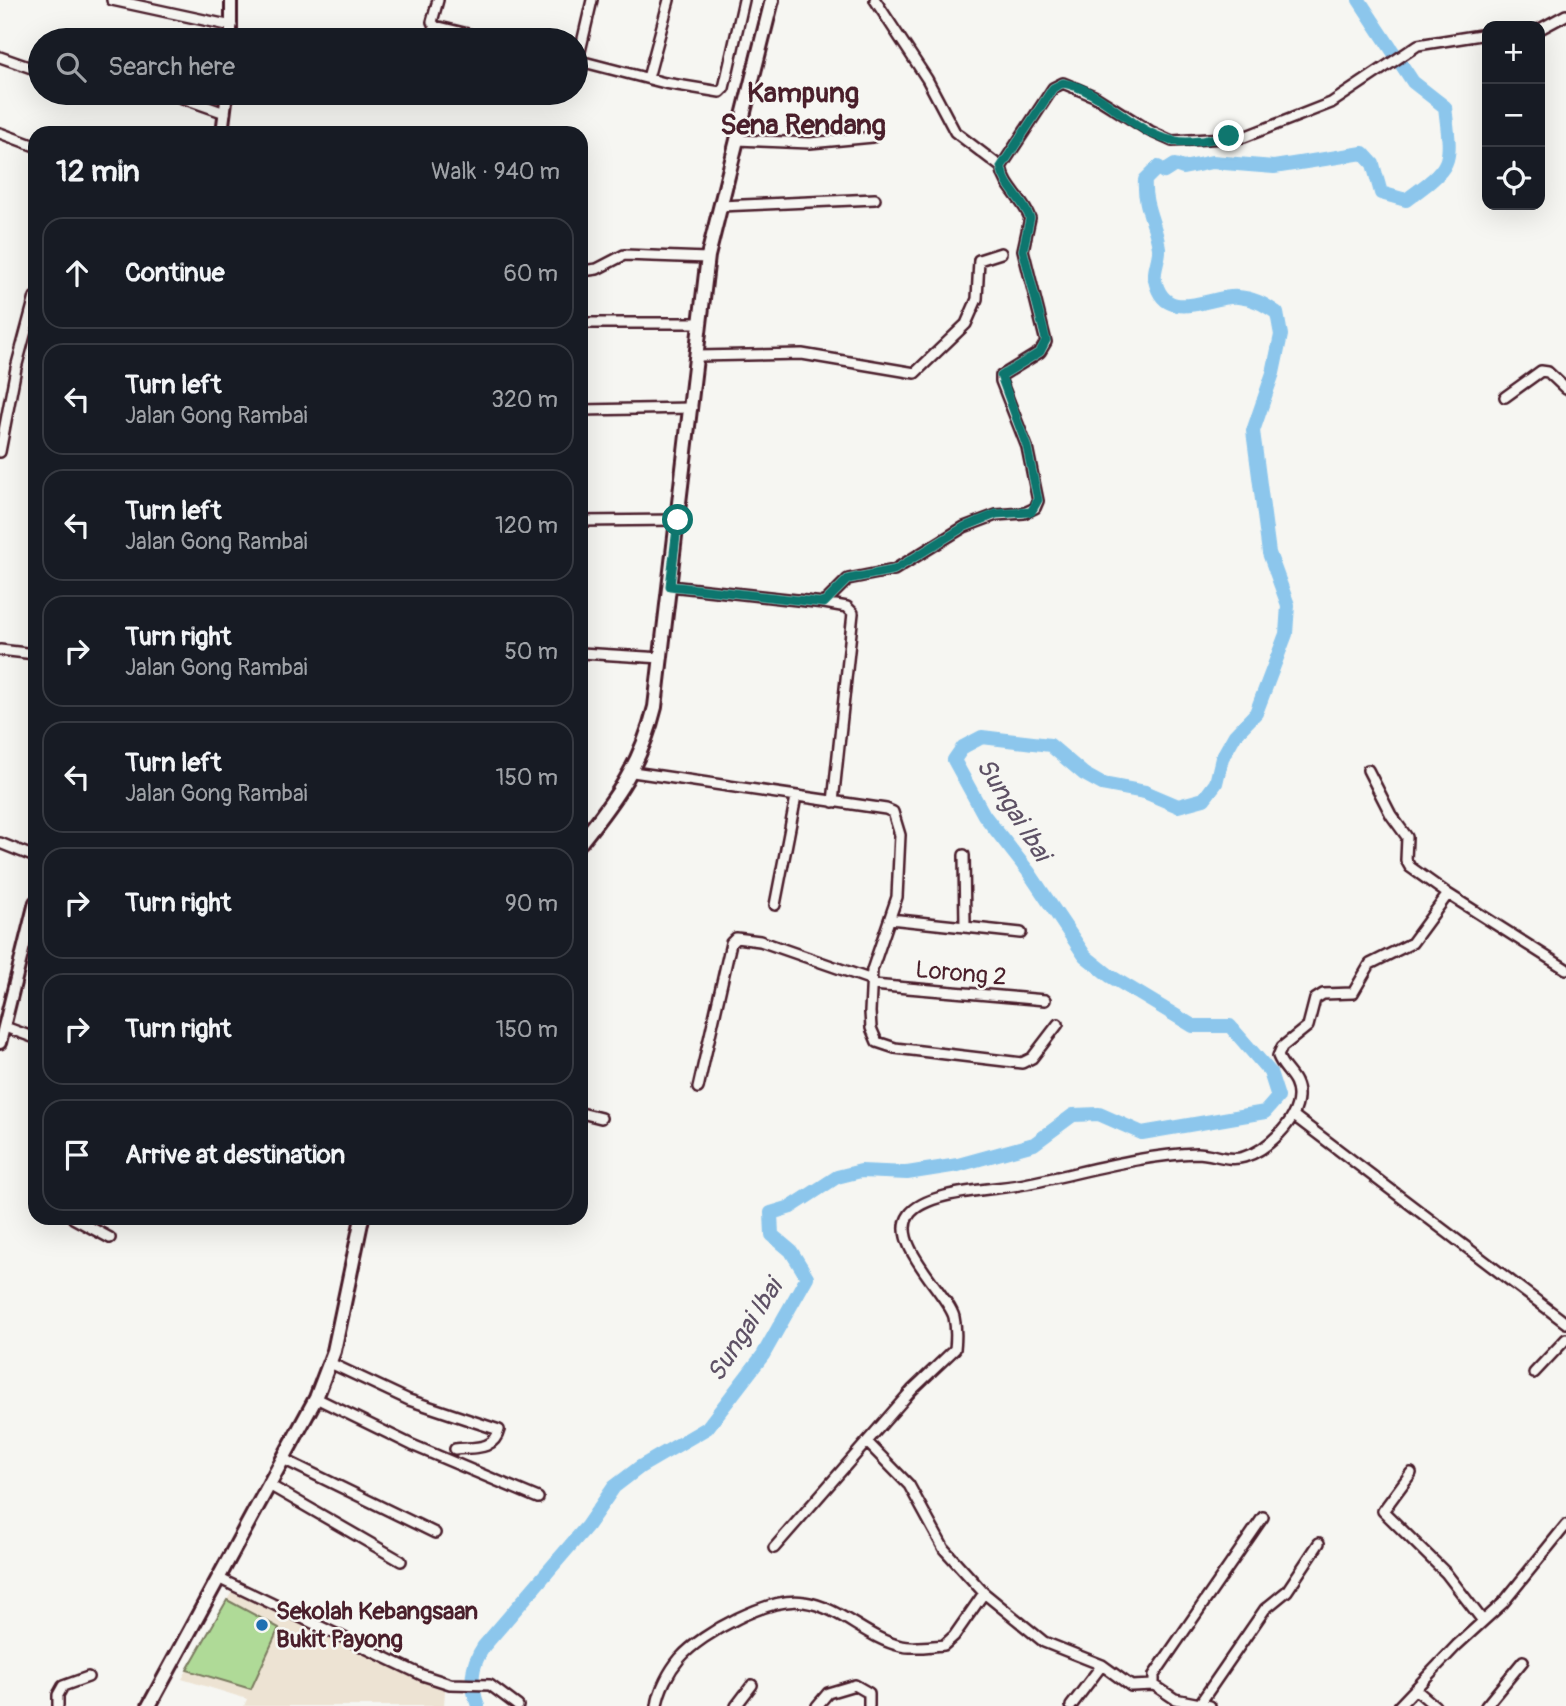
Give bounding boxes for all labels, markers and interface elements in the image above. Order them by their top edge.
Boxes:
map controls [1482,21,1545,210]
button: + [1482,21,1545,84]
search box [28,28,588,105]
icon: search [52,48,90,86]
text: Search here [108,51,235,83]
district label: Kampung Sena Rendang [720,76,886,143]
button: − [1482,84,1545,147]
route end [1213,120,1244,151]
button: locate [1482,147,1545,210]
text: 12 min [56,153,140,190]
text: Walk · 940 m [431,157,560,186]
icon: ahead [58,254,96,292]
text: Continue [125,257,225,289]
text: 60 m [503,259,558,288]
text: Turn left [125,369,221,401]
icon: left [58,380,96,418]
text: 320 m [491,385,558,414]
text: Jalan Gong Rambai [125,401,308,430]
text: Turn left [125,495,221,527]
route start [662,504,693,535]
icon: left [58,506,96,544]
text: 120 m [495,511,558,540]
text: Jalan Gong Rambai [125,527,308,556]
text: Turn right [125,621,231,653]
icon: right [58,632,96,670]
text: 50 m [504,637,558,666]
text: Jalan Gong Rambai [125,653,308,682]
text: Turn left [125,747,221,779]
water label: Sungai Ibai [969,752,1060,871]
icon: left [58,758,96,796]
text: 150 m [495,763,558,792]
text: Jalan Gong Rambai [125,779,308,808]
icon: right [58,884,96,922]
text: Turn right [125,887,231,919]
text: 90 m [505,889,558,918]
street label: Lorong 2 [914,955,1008,992]
icon: right [58,1010,96,1048]
text: Turn right [125,1013,231,1045]
text: 150 m [495,1015,558,1044]
icon: arrive [58,1136,96,1174]
text: Arrive at destination [125,1139,345,1171]
water label: Sungai Ibai [700,1270,792,1388]
place label: Sekolah Kebangsaan Bukit Payong [276,1597,478,1654]
marker: Sekolah Kebangsaan Bukit Payong [254,1617,270,1633]

